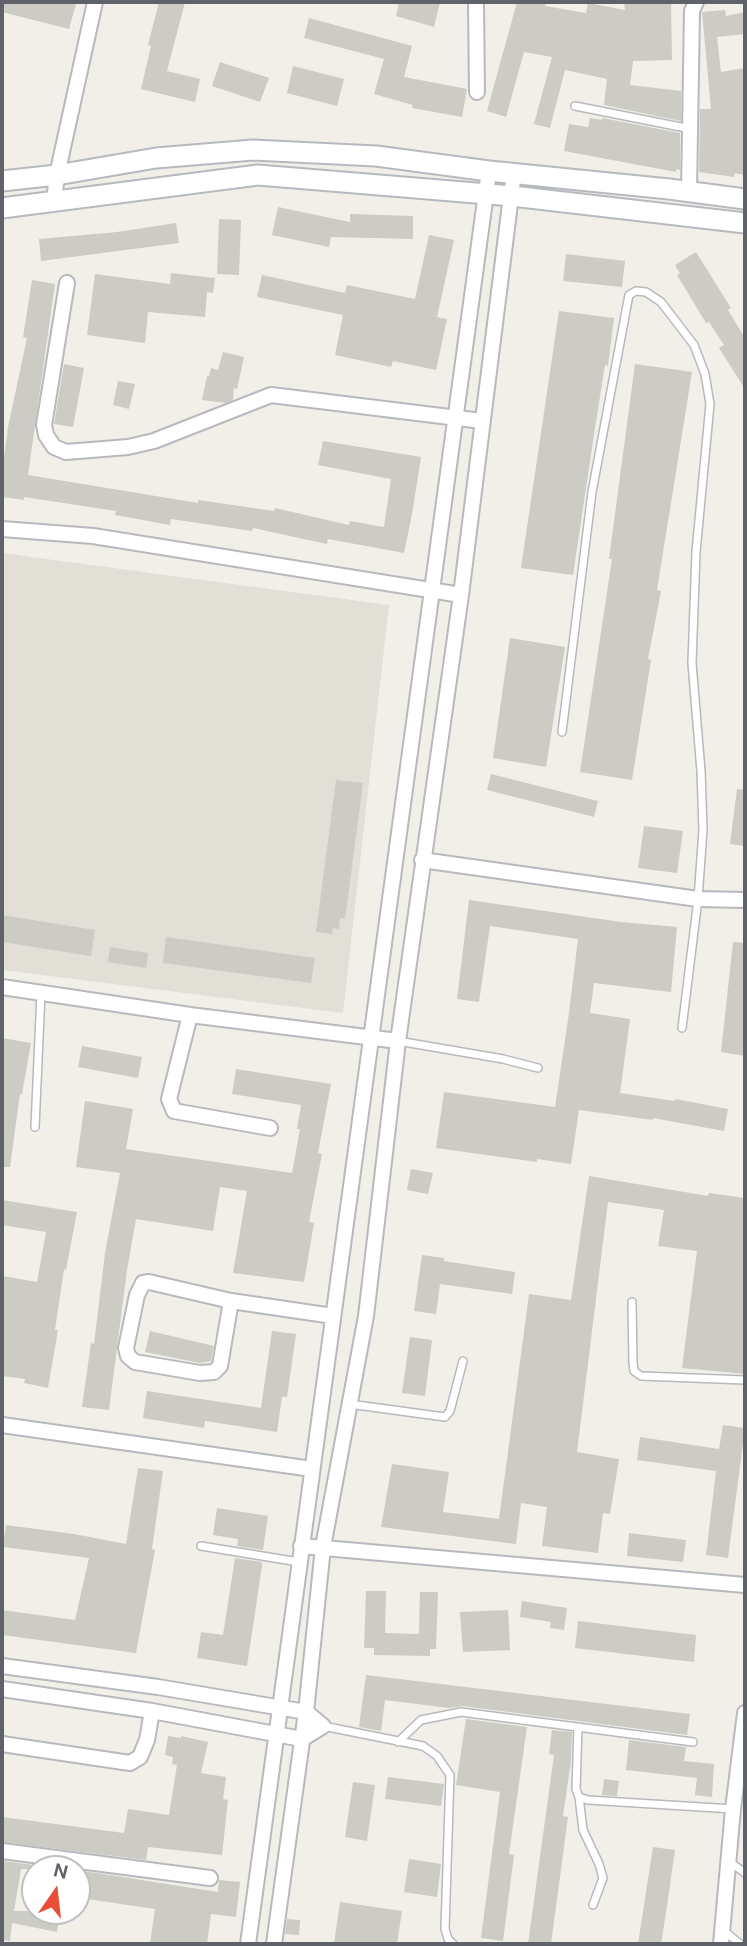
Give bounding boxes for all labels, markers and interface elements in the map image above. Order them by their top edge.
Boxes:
north arrow [21,1855,91,1925]
text: N [51,1857,70,1885]

